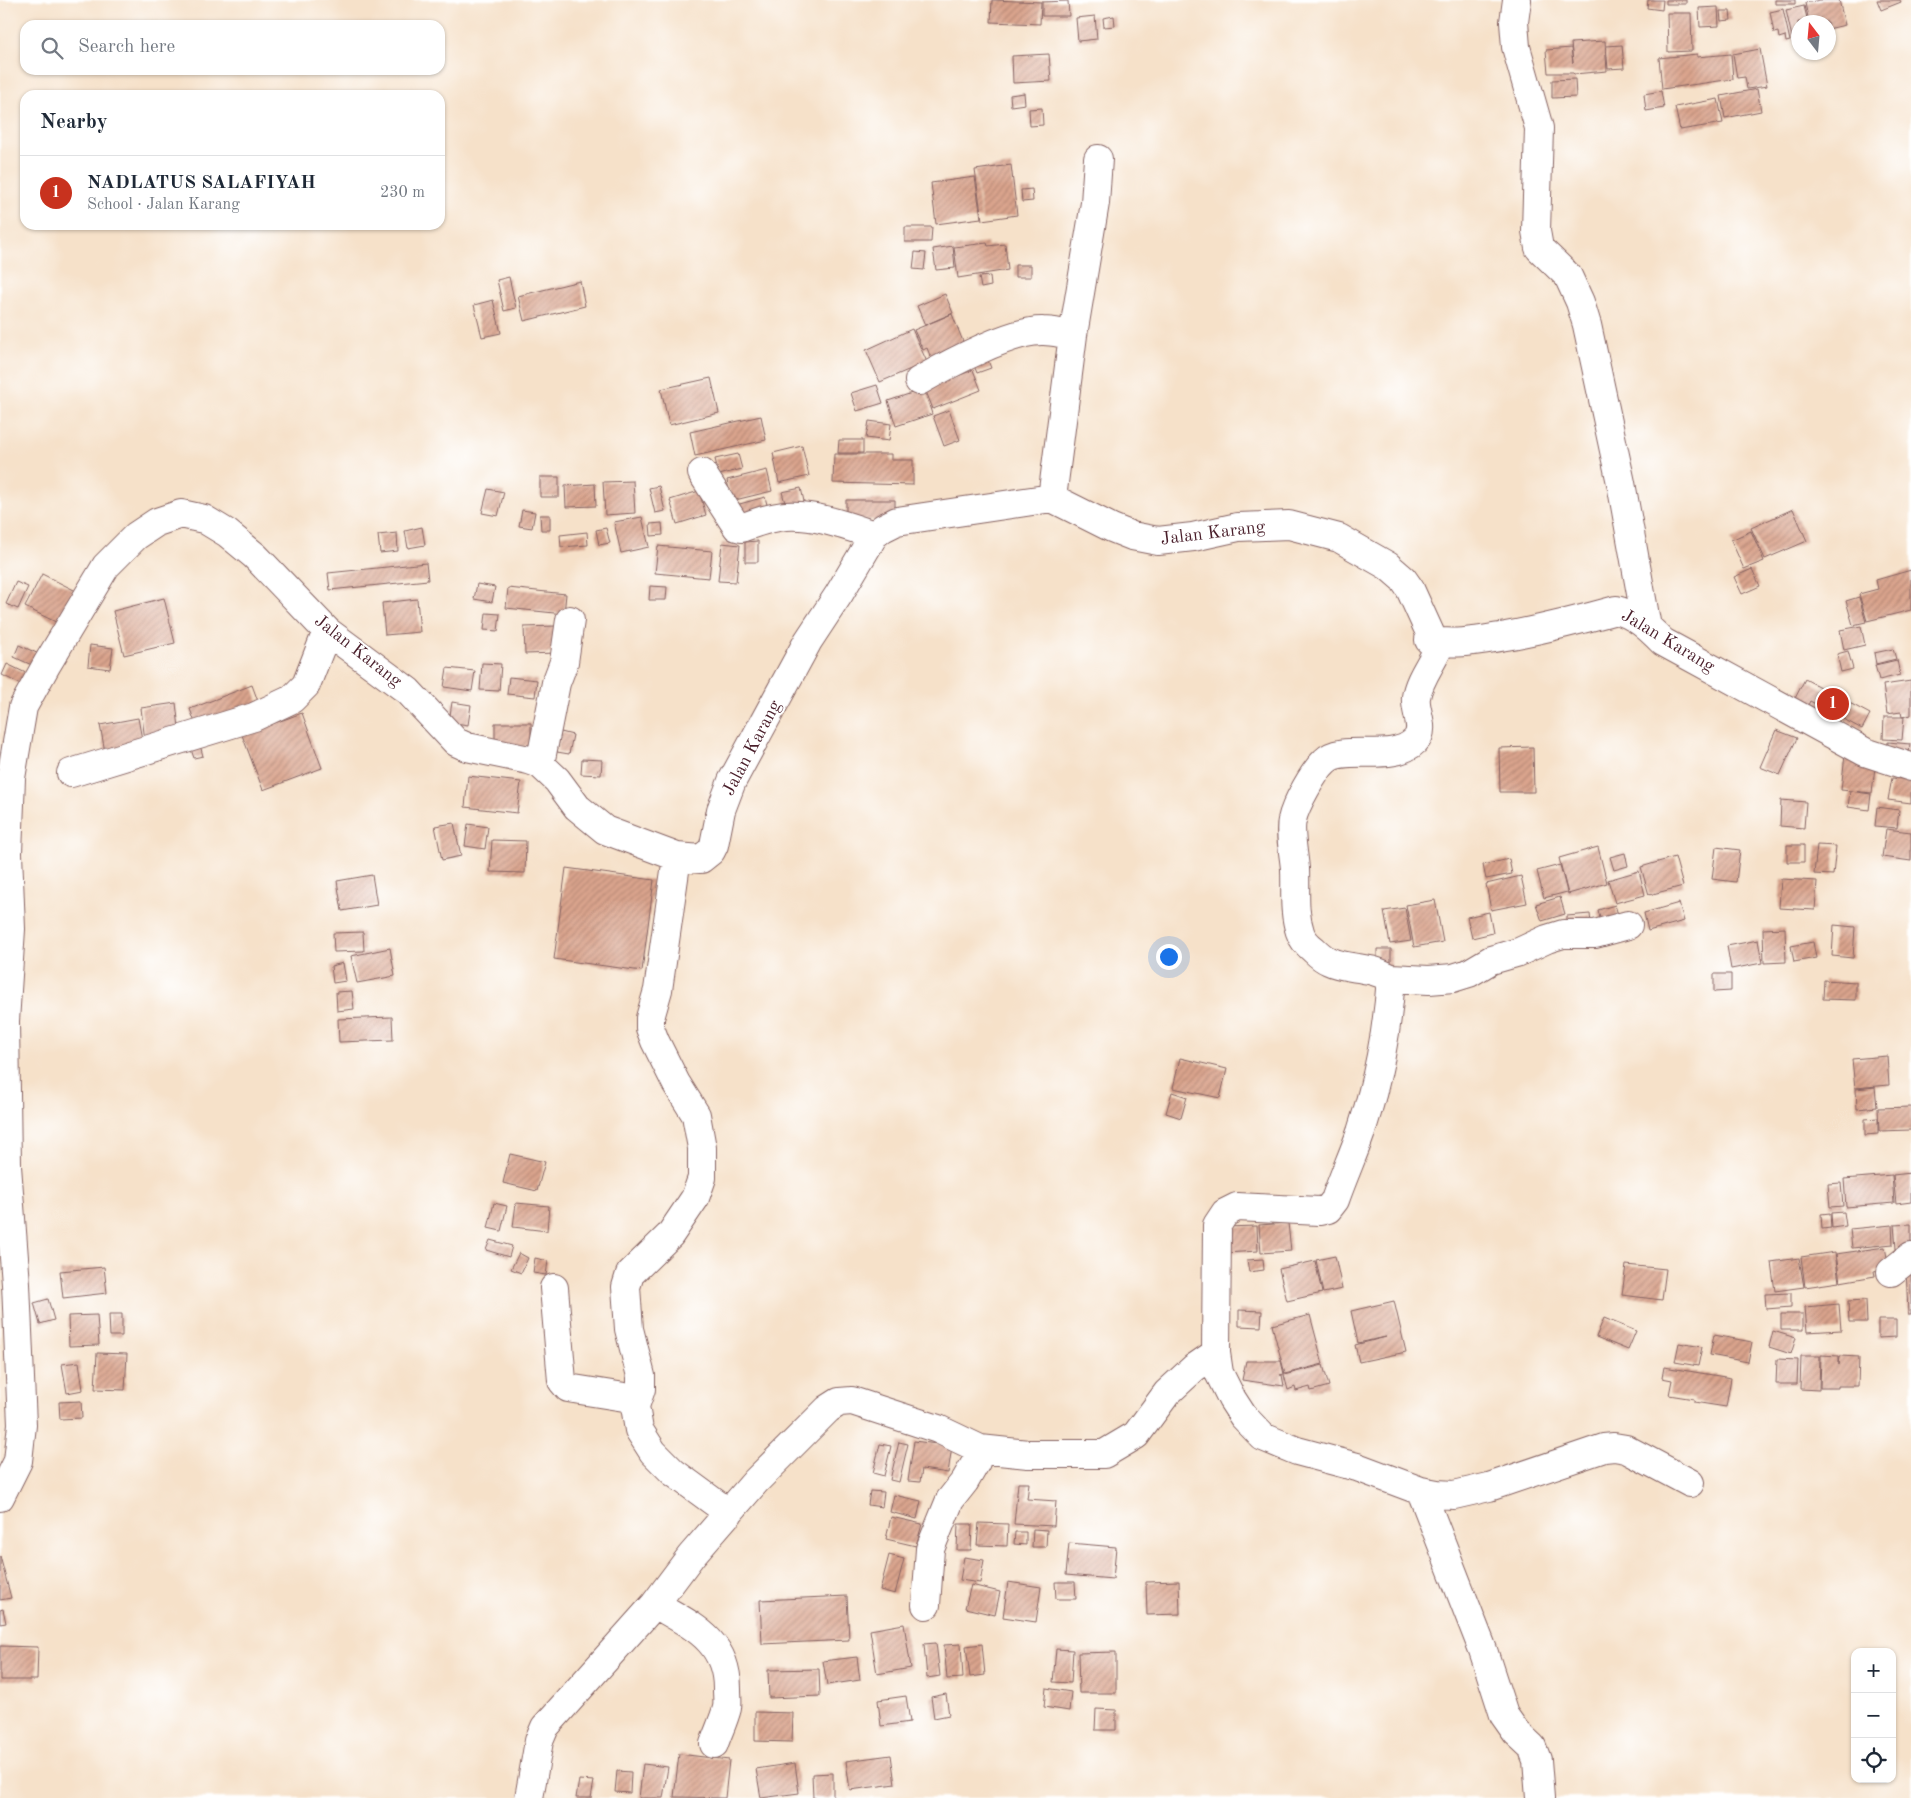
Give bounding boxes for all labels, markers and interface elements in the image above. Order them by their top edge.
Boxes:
north arrow [1791,15,1836,60]
search box [20,20,445,75]
icon: search [38,34,66,62]
text: Search here [78,38,175,57]
text: Nearby [40,112,108,133]
text: NADLATUS SALAFIYAH [87,174,316,193]
text: 1 [51,185,61,201]
text: 230 m [380,185,425,201]
text: School · Jalan Karang [87,197,240,213]
street label: Jalan Karang [1160,518,1267,548]
street label: Jalan Karang [1618,606,1718,676]
street label: Jalan Karang [311,611,405,691]
pin: 1 [1817,685,1849,723]
street label: Jalan Karang [719,697,785,799]
your location [1156,944,1182,970]
map controls [1851,1648,1896,1783]
button: + [1851,1648,1896,1693]
button: − [1851,1693,1896,1738]
button: locate [1851,1738,1896,1783]

